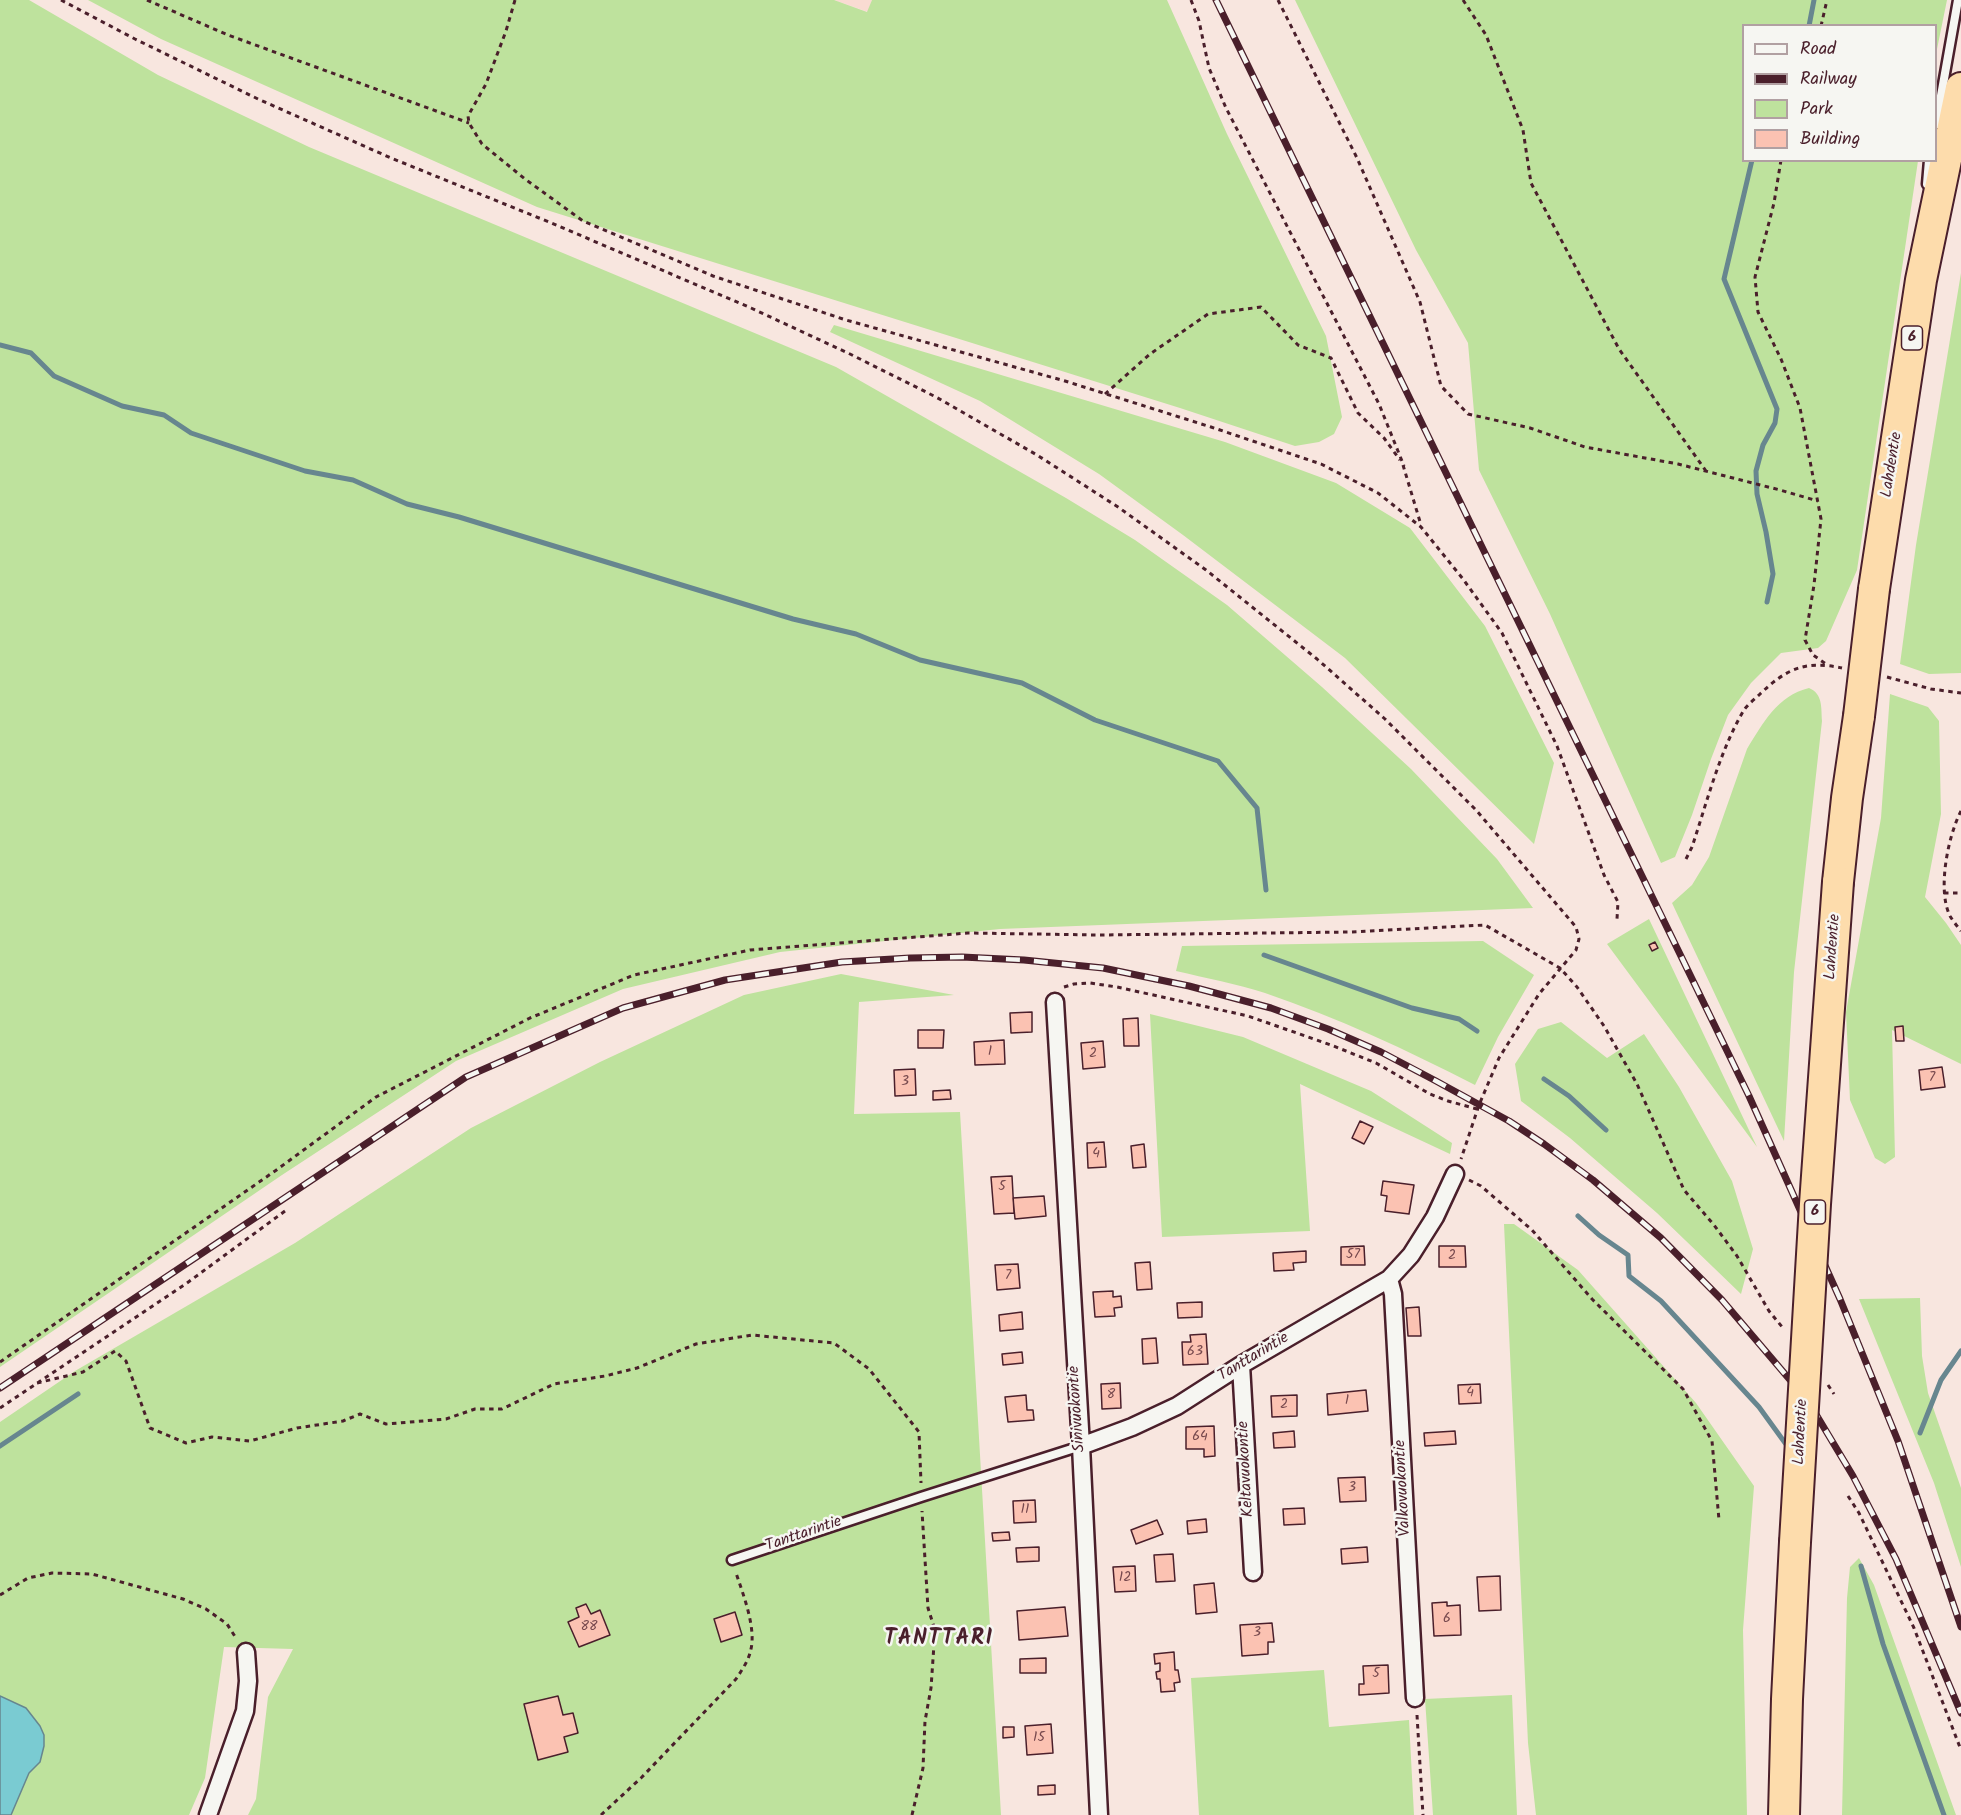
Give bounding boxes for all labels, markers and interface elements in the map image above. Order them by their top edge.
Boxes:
legend [1742,24,1937,162]
text: Road [1800,35,1836,64]
text: Railway [1800,65,1857,94]
text: Park [1800,95,1833,124]
text: Building [1800,125,1860,154]
road number: 6 [1902,326,1922,350]
street label: Lahdentie [1878,431,1908,499]
street label: Lahdentie [1822,914,1846,980]
house number: 1 [988,1045,992,1061]
house number: 2 [1089,1047,1097,1063]
house number: 7 [1929,1071,1935,1087]
house number: 3 [901,1075,909,1091]
house number: 4 [1092,1147,1100,1163]
house number: 5 [998,1180,1006,1196]
road number: 6 [1804,1200,1826,1224]
house number: 57 [1346,1248,1360,1264]
house number: 2 [1448,1249,1456,1265]
house number: 7 [1005,1269,1011,1285]
street label: Tanttarintie [1215,1329,1293,1387]
house number: 63 [1187,1345,1203,1361]
street label: Sinivuokontie [1065,1365,1091,1453]
house number: 4 [1466,1386,1474,1402]
house number: 8 [1107,1388,1115,1404]
house number: 1 [1345,1394,1349,1410]
house number: 2 [1280,1398,1288,1414]
street label: Lahdentie [1791,1399,1813,1465]
street label: Keltavuokontie [1235,1420,1259,1518]
house number: 64 [1192,1430,1208,1446]
street label: Valkovuokontie [1392,1439,1416,1537]
house number: 3 [1348,1481,1356,1497]
house number: 11 [1021,1503,1029,1519]
street label: Tanttarintie [763,1513,845,1557]
house number: 12 [1119,1571,1131,1587]
house number: 6 [1443,1612,1451,1628]
house number: 88 [581,1620,597,1636]
house number: 3 [1253,1626,1261,1642]
district label: TANTTARI [884,1627,994,1653]
house number: 5 [1372,1667,1380,1683]
house number: 15 [1033,1731,1045,1747]

